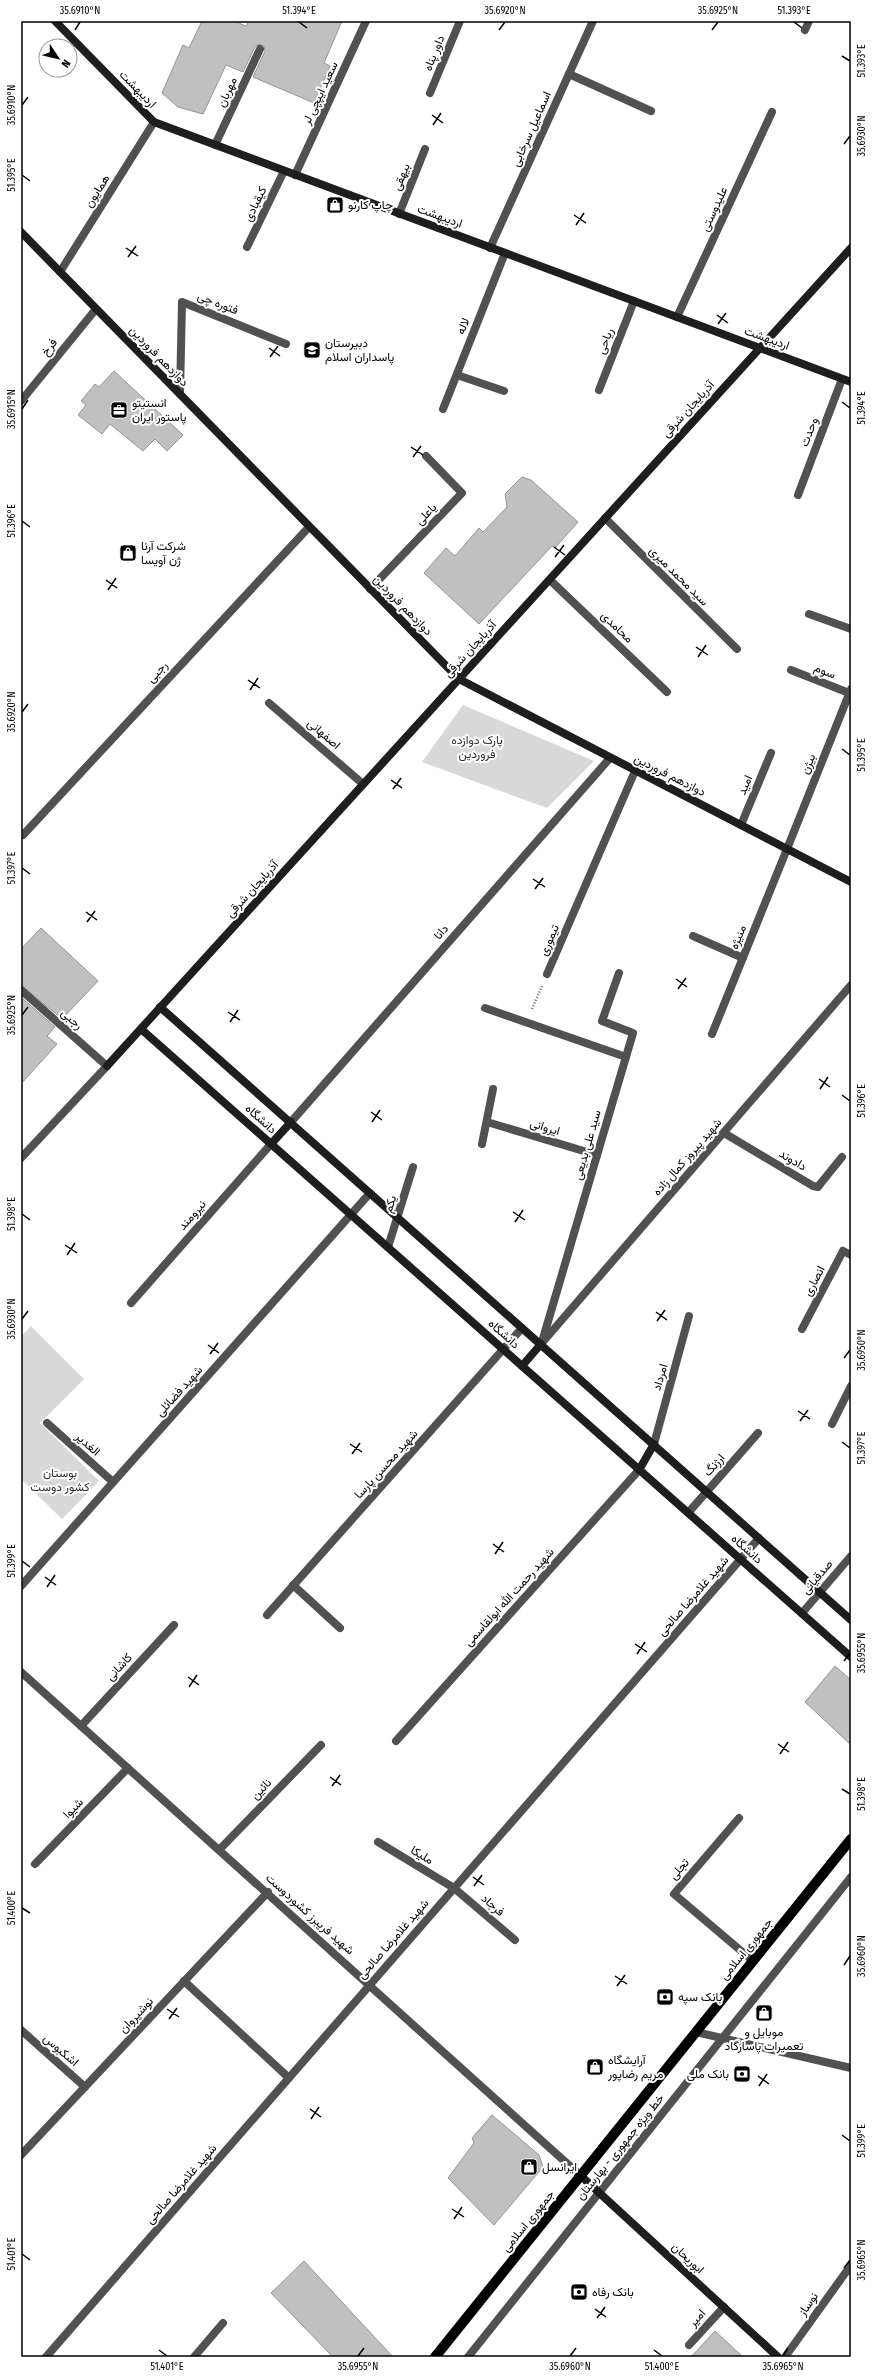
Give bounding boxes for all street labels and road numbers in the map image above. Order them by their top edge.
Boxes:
street label: داور پناه [421,33,448,73]
street label: سعید ایپچی لر [299,59,342,128]
street label: اردیبهشت [116,67,159,111]
street label: مهربان [214,75,241,110]
street label: اسماعیل سرخابی [508,89,555,169]
street label: بیهقی [389,161,414,193]
street label: همایون [81,172,113,211]
street label: کیقبادی [241,184,270,224]
street label: علیدوستی [698,184,731,234]
street label: اردیبهشت [415,201,464,232]
street label: فتوره چی [195,289,240,318]
street label: لاله [453,316,473,336]
street label: دوازدهم فروردین [126,323,191,390]
street label: اردیبهشت [742,323,791,354]
street label: ریاحی [594,326,617,356]
street label: فرخ [38,336,62,360]
street label: آذربایجان شرقی [659,377,719,441]
street label: وحدت [797,415,822,449]
street label: یاعلی [412,500,441,528]
street label: سید محمد میری [646,543,712,609]
street label: دوازدهم فروردین [370,572,435,639]
street label: محامدی [597,608,636,646]
street label: آذربایجان شرقی [441,617,501,681]
street label: رجبی [144,658,171,686]
street label: سوم [812,660,838,683]
street label: اصفهانی [304,716,343,753]
street label: دوازدهم فروردین [631,751,708,800]
street label: بیژن [798,752,819,777]
street label: امید [735,773,755,797]
street label: آذربایجان شرقی [223,857,283,921]
street label: دانا [431,922,451,942]
street label: تیموری [536,922,563,958]
street label: منیژه [727,923,750,951]
street label: رجبی [58,1006,86,1033]
street label: دانشگاه [243,1101,280,1137]
street label: سید علی بدیعی [570,1108,605,1182]
street label: شهید پیروز کمال زاده [650,1115,725,1199]
street label: ایروانی [528,1116,562,1139]
street label: دادوند [776,1146,809,1175]
street label: یکم [381,1193,400,1215]
street label: نیرومند [175,1197,209,1233]
street label: انصاری [800,1263,829,1299]
street label: دانشگاه [486,1316,523,1352]
street label: امرداد [650,1362,671,1392]
street label: شهید فضائلی [153,1363,206,1420]
street label: شهید محسن پارسا [351,1427,421,1502]
street label: الغدیر [71,1429,103,1459]
street label: ارژنگ [700,1451,728,1480]
street label: دانشگاه [729,1531,766,1567]
street label: شهید رحمت الله ابولقاسمی [461,1545,558,1650]
street label: شهید غلامرضا صالحی [655,1553,732,1639]
street label: صدقیانی [798,1557,836,1598]
street label: کاشانی [103,1650,136,1684]
street label: نائین [248,1776,275,1803]
street label: شیوا [60,1795,87,1822]
street label: ملیکا [408,1843,436,1867]
street label: تجلی [666,1855,693,1883]
street label: شهید فریبرز کشوردوست [262,1871,357,1958]
street label: فرجاد [478,1891,507,1920]
street label: شهید غلامرضا صالحی [355,1896,432,1982]
street label: جمهوری اسلامی [717,1915,776,1983]
street label: نوشیروان [116,1994,157,2036]
street label: اشکبوس [40,2031,81,2070]
street label: خط ویژه جمهوری - بهارستان [573,2091,668,2203]
street label: شهید غلامرضا صالحی [143,2141,220,2227]
street label: جمهوری اسلامی [499,2187,558,2255]
street label: ابوریحان [668,2240,707,2277]
street label: نوساز [794,2290,822,2320]
street label: امیر [685,2306,709,2331]

